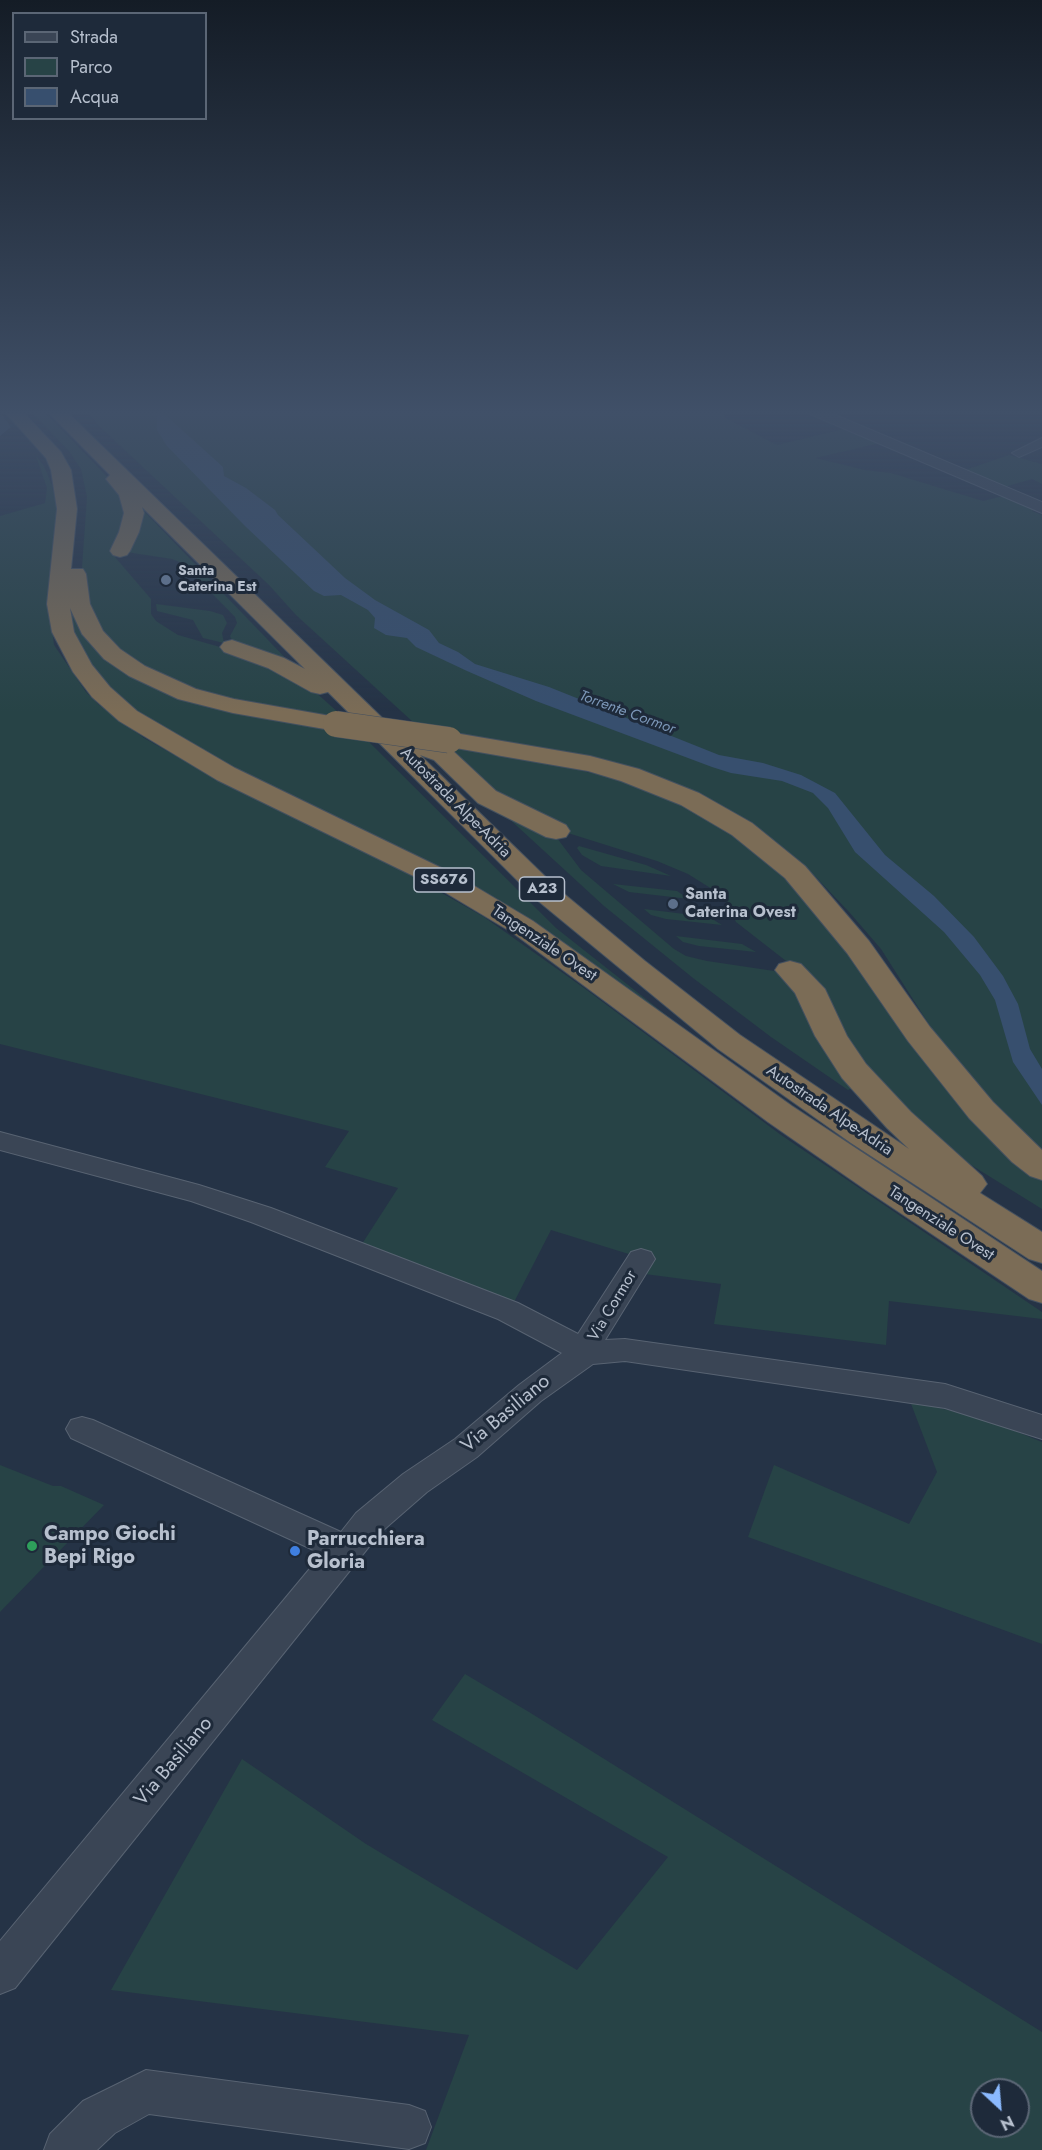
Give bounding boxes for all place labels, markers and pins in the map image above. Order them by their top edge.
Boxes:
place label: Santa Caterina Est [178,564,257,596]
marker: Santa Caterina Est [159,573,173,587]
place label: Santa Caterina Ovest [685,885,796,923]
marker: Santa Caterina Ovest [666,897,680,911]
place label: Campo Giochi Bepi Rigo [44,1523,176,1570]
place label: Parrucchiera Gloria [307,1528,425,1575]
marker: Campo Giochi Bepi Rigo [25,1539,39,1553]
marker: Parrucchiera Gloria [288,1544,302,1558]

